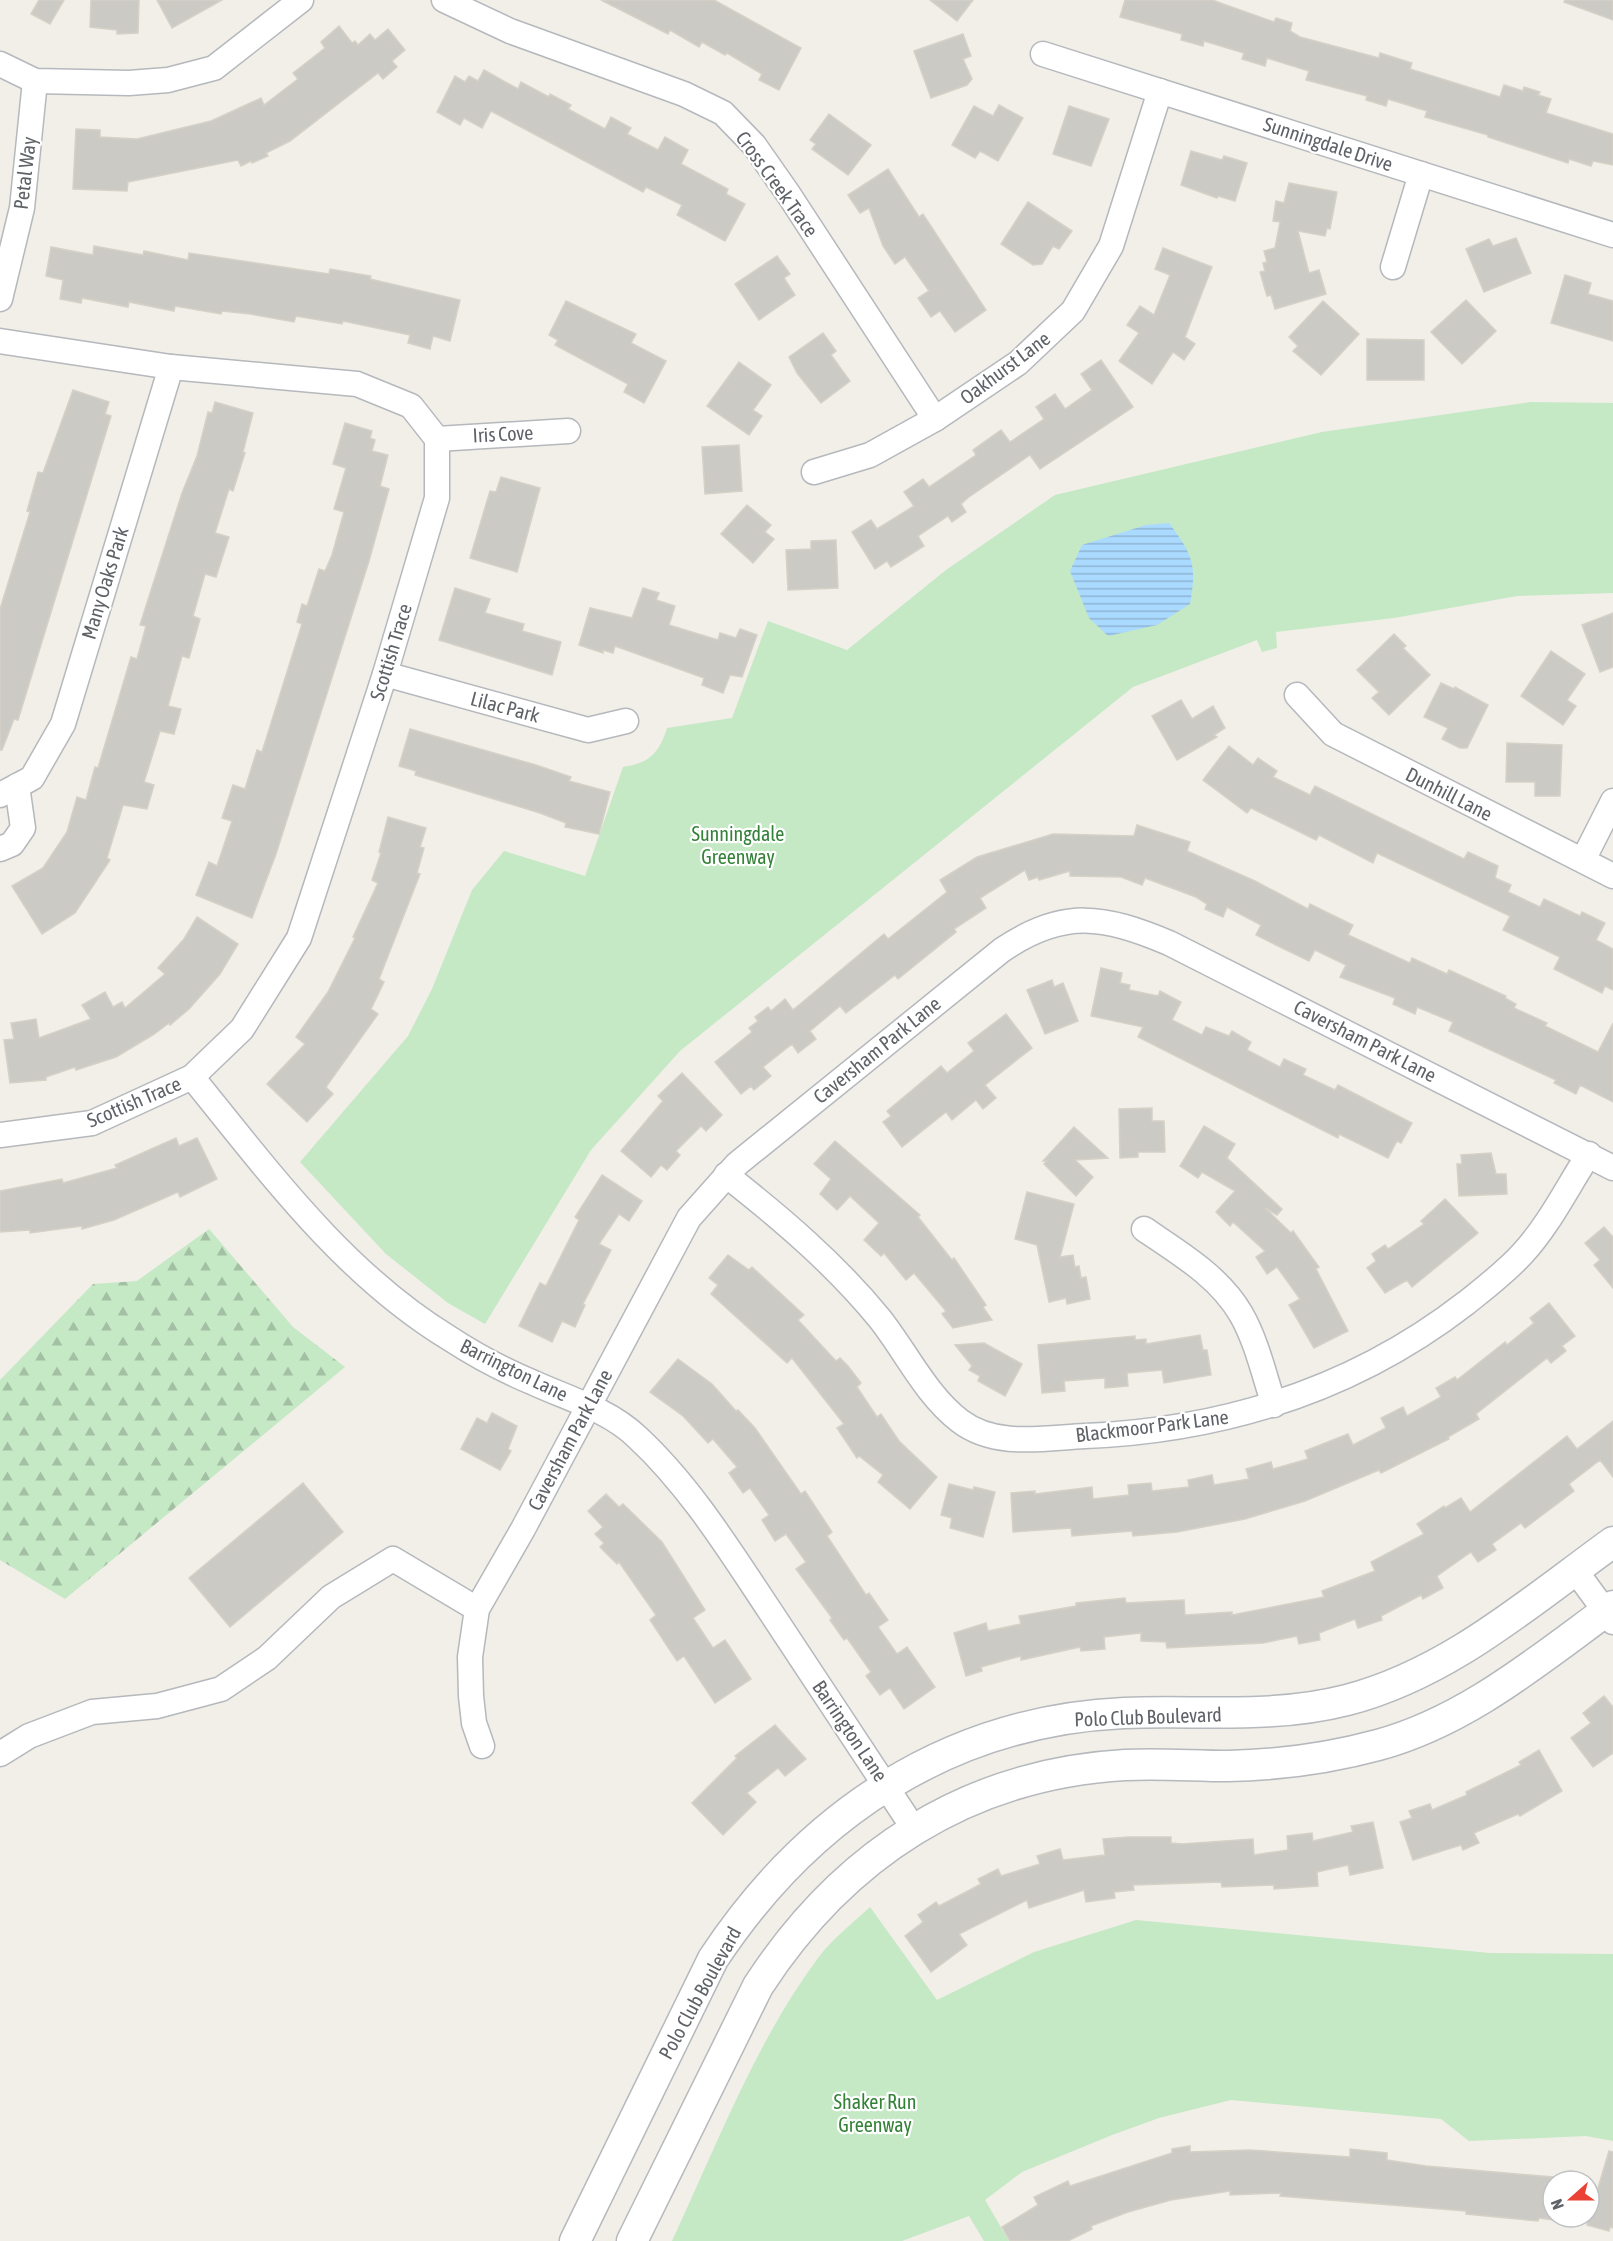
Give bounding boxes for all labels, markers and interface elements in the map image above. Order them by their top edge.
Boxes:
street label: Sunningdale Drive [1261,112,1396,175]
street label: Cross Creek Trace [732,127,823,241]
street label: Petal Way [9,135,40,211]
street label: Oakhurst Lane [955,326,1054,409]
street label: Iris Cove [472,420,534,447]
street label: Many Oaks Park [77,524,133,642]
street label: Scottish Trace [365,601,416,703]
street label: Lilac Park [468,686,542,727]
street label: Dunhill Lane [1402,762,1496,825]
park label: Sunningdale Greenway [692,822,784,868]
street label: Caversham Park Lane [809,991,945,1108]
street label: Caversham Park Lane [1290,995,1440,1086]
street label: Scottish Trace [83,1071,184,1132]
street label: Barrington Lane [457,1334,572,1405]
street label: Caversham Park Lane [523,1365,616,1514]
street label: Blackmoor Park Lane [1074,1405,1230,1446]
street label: Barrington Lane [808,1676,893,1786]
street label: Polo Club Boulevard [1074,1702,1222,1731]
street label: Polo Club Boulevard [654,1923,745,2063]
park label: Shaker Run Greenway [834,2090,916,2136]
north arrow [1541,2169,1601,2229]
text: N [1547,2197,1567,2212]

